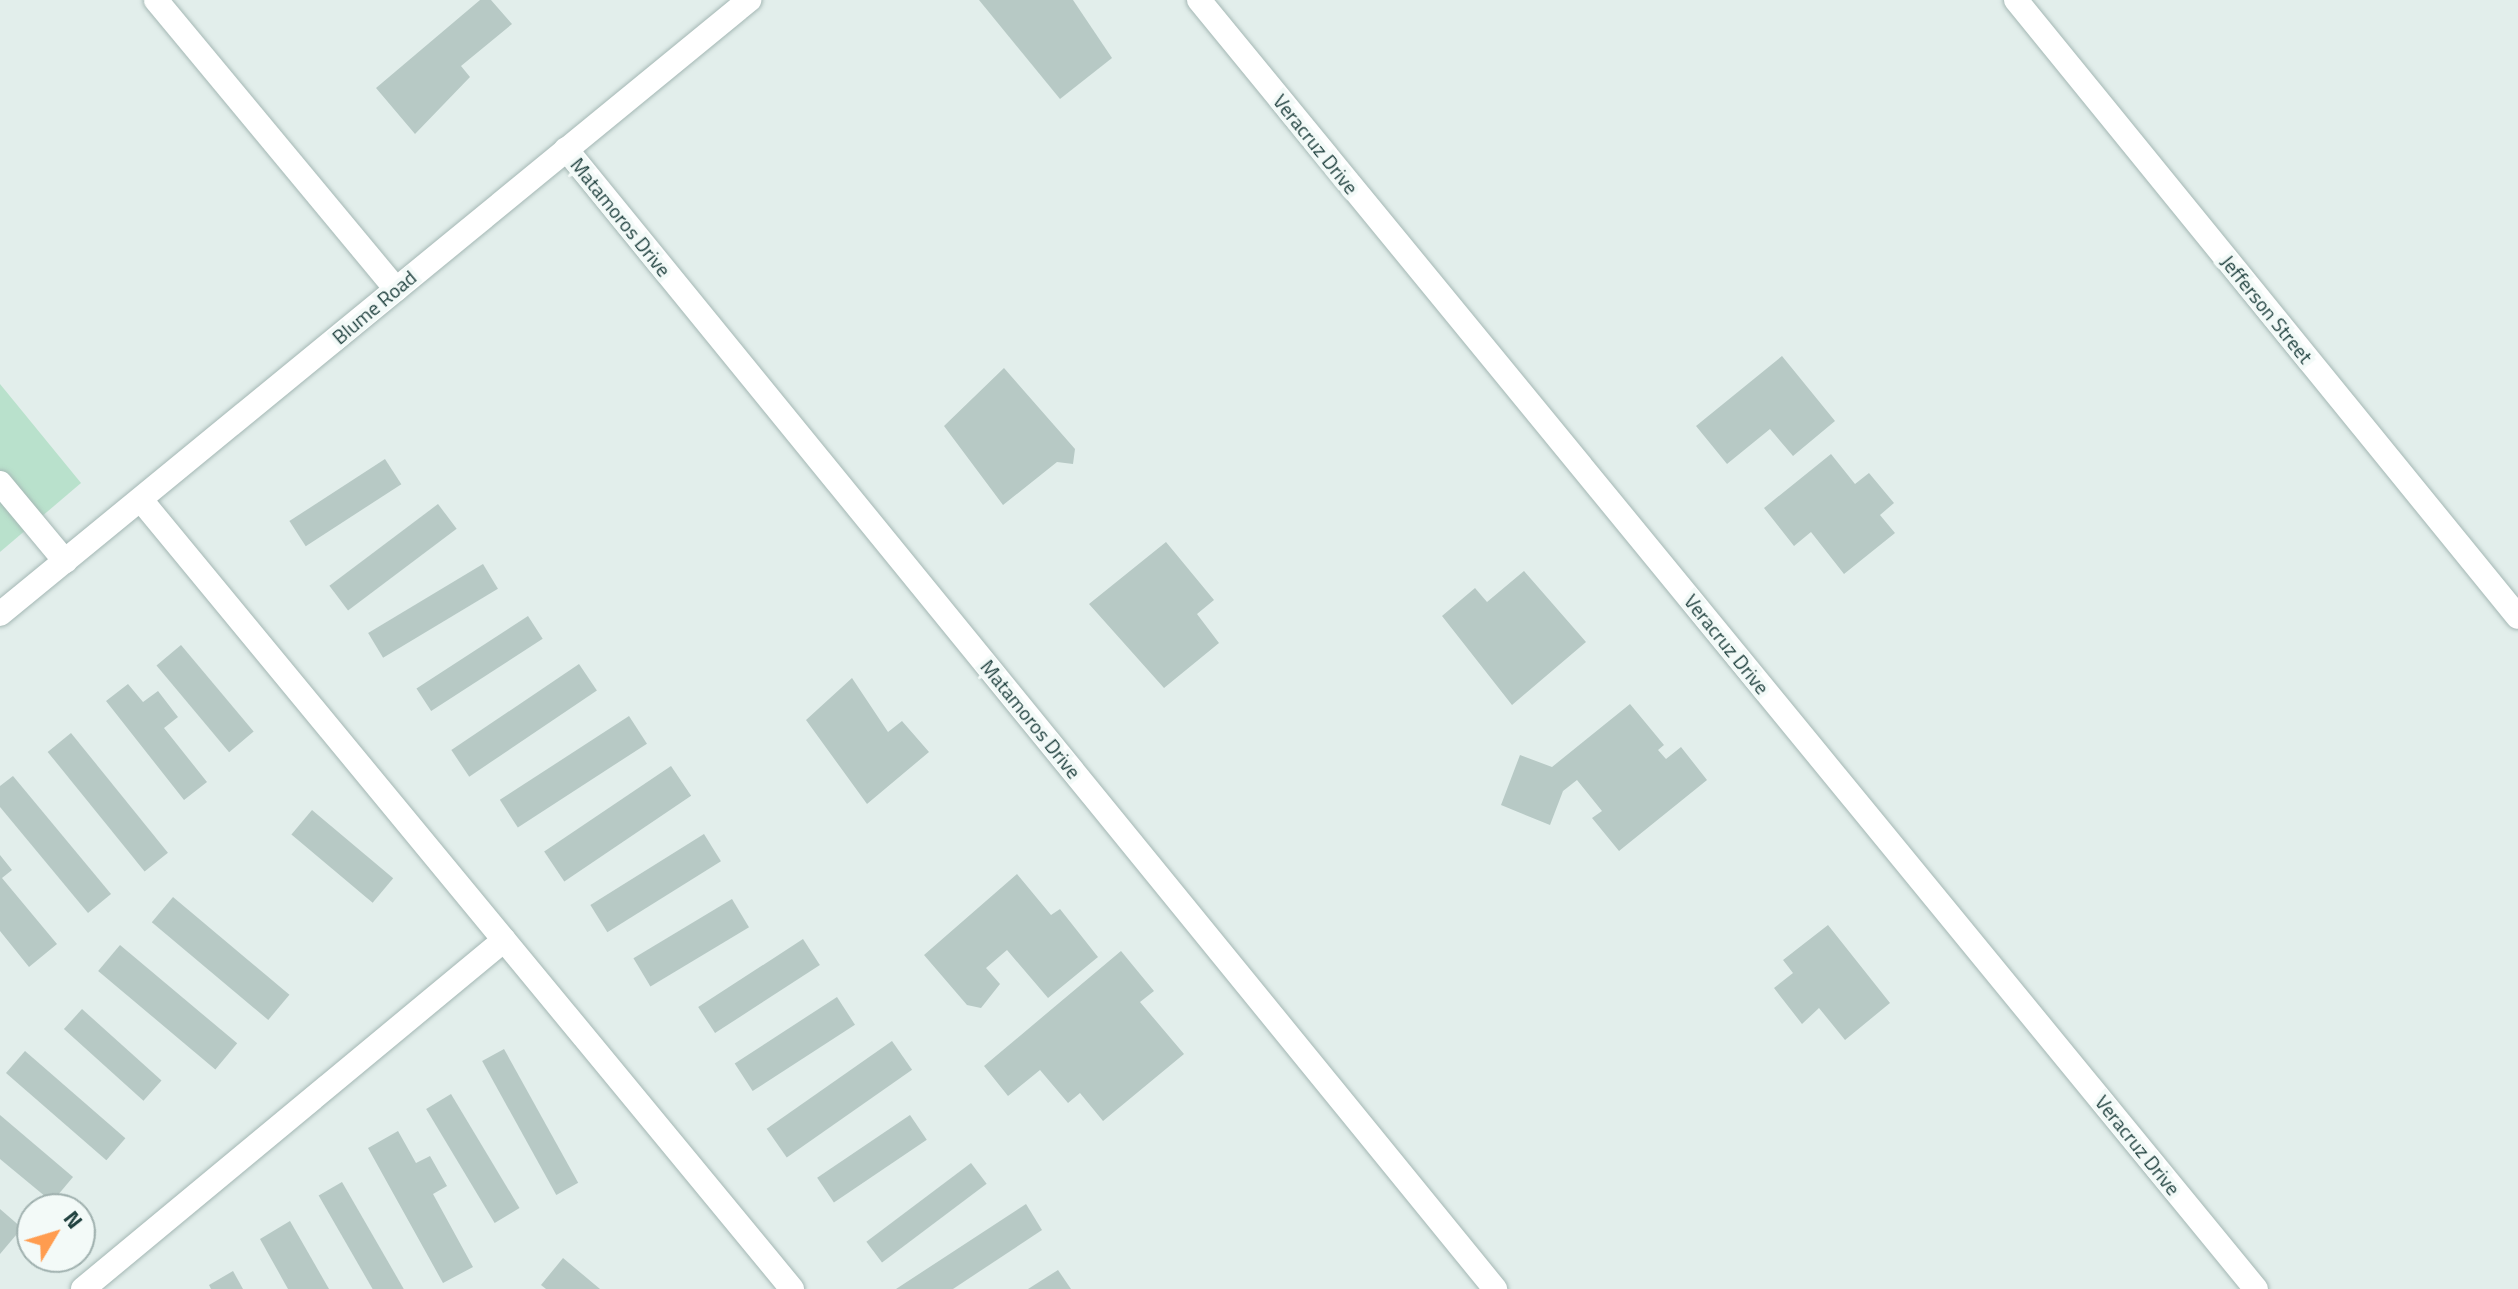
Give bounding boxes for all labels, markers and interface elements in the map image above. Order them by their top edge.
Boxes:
street label: Veracruz Drive [1268,89,1364,199]
street label: Matamoros Drive [566,153,676,281]
street label: Jefferson Street [2216,250,2318,368]
street label: Blume Road [327,265,421,349]
street label: Veracruz Drive [1679,589,1775,699]
street label: Matamoros Drive [976,655,1086,783]
street label: Veracruz Drive [2090,1090,2186,1200]
north arrow [16,1193,96,1273]
text: N [55,1203,91,1236]

